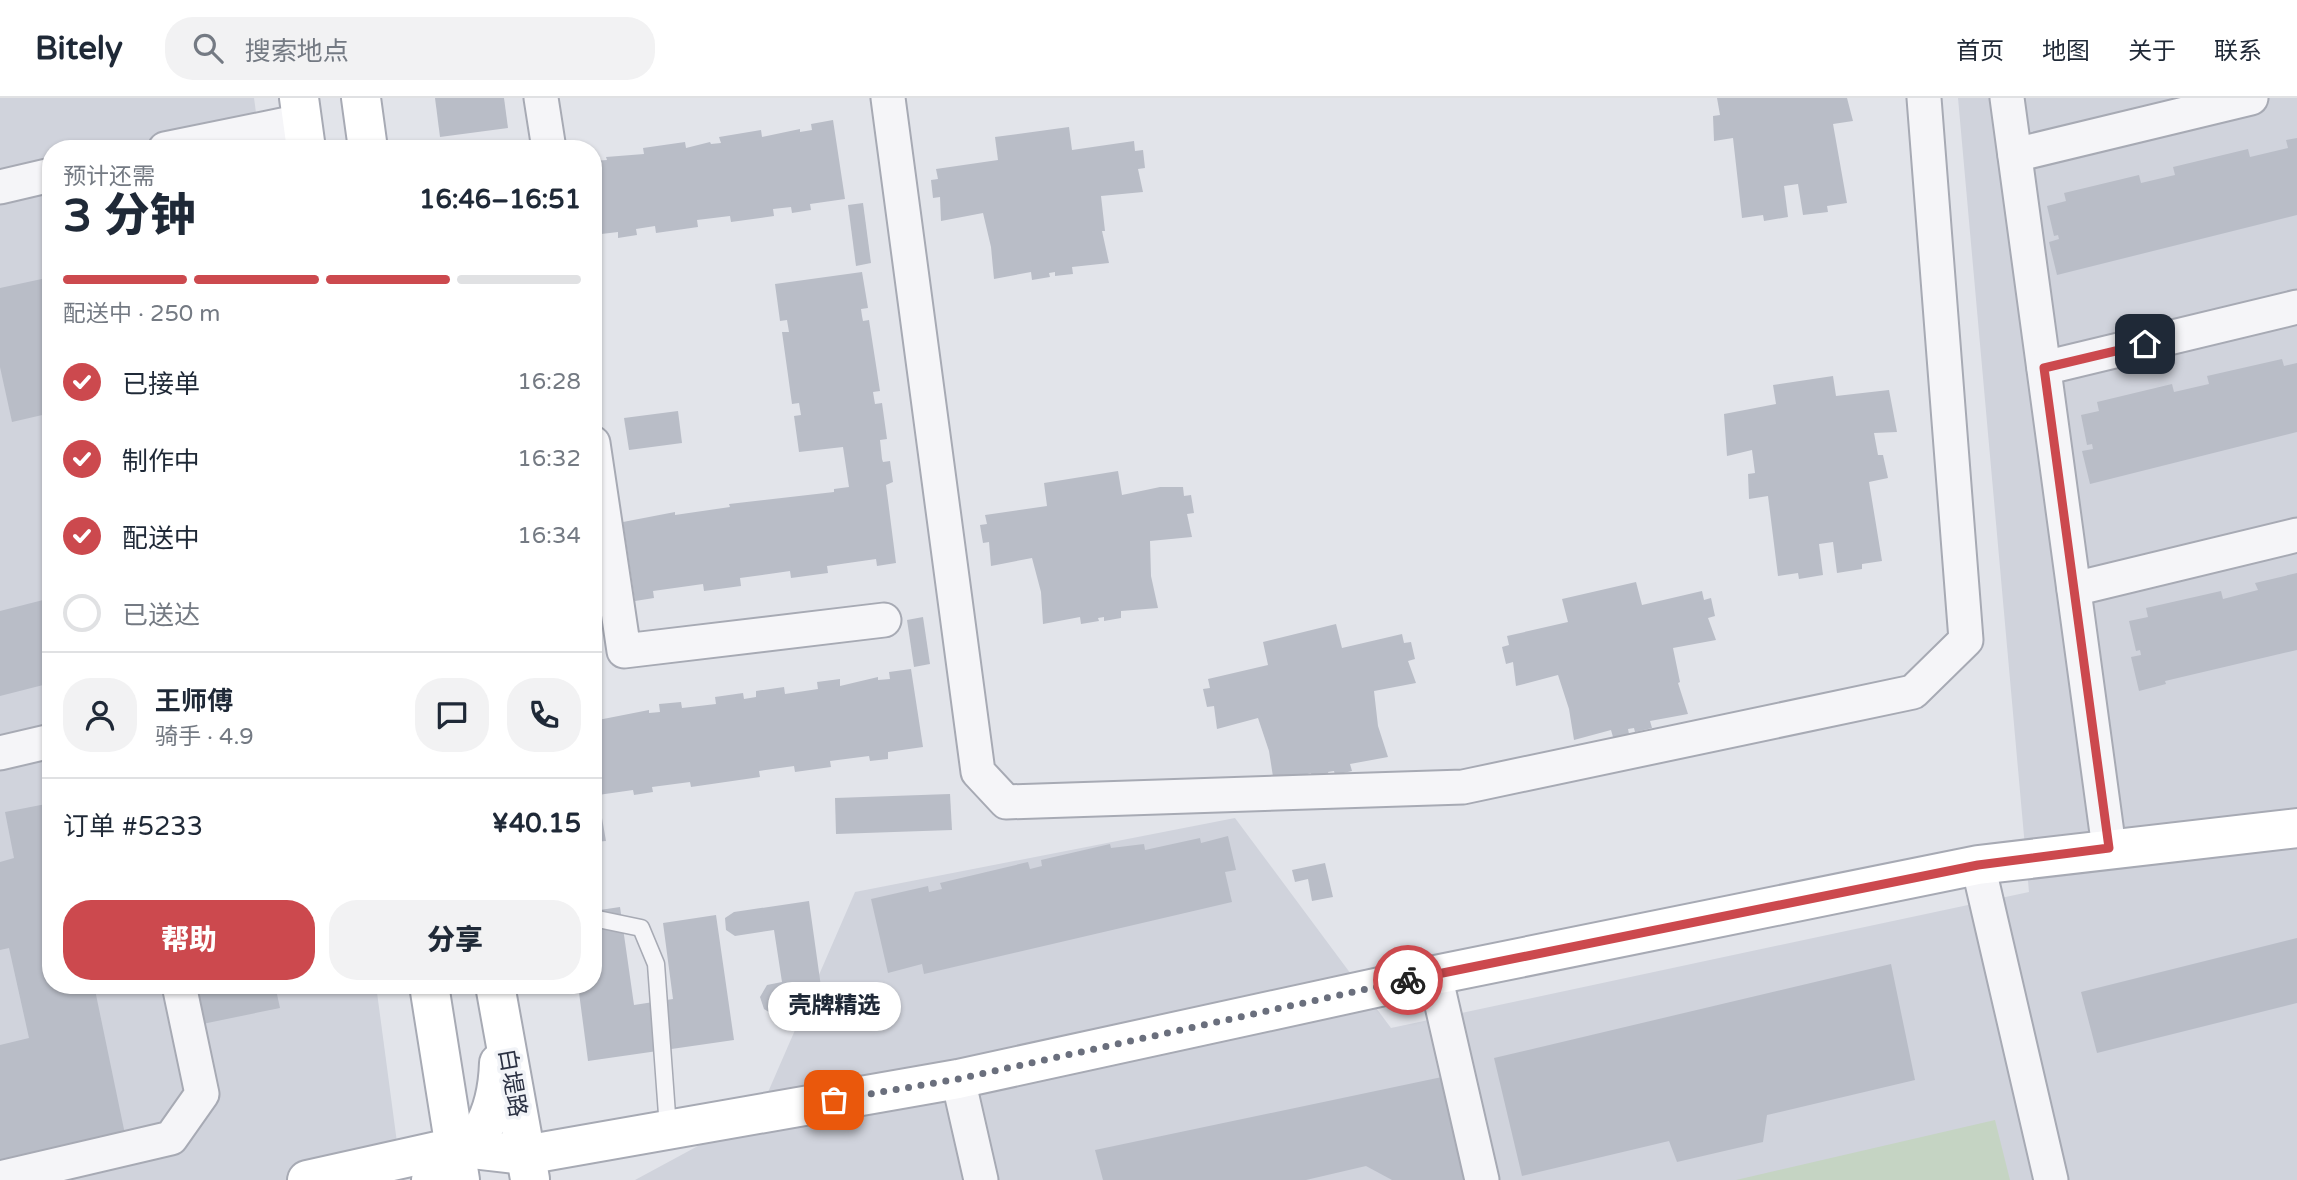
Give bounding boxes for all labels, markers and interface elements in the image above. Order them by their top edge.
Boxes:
search box [165,17,655,80]
text: Bitely [35,29,123,68]
icon: search [189,29,227,67]
text: 搜索地点 [245,36,349,67]
text: 首页 [1956,37,2004,66]
text: 地图 [2042,37,2090,66]
text: 关于 [2128,37,2176,66]
text: 联系 [2214,37,2262,66]
text: 预计还需 [63,163,155,191]
text: 16:46–16:51 [419,184,581,215]
text: 3 分钟 [63,189,196,244]
text: 配送中 · 250 m [63,300,220,328]
pin [2115,314,2175,374]
icon: home [2126,325,2164,363]
icon: check [63,363,101,401]
text: 16:28 [517,368,581,396]
text: 已接单 [122,369,200,400]
icon: check [63,440,101,478]
text: 16:32 [517,445,581,473]
text: 制作中 [122,446,200,477]
icon: check [63,517,101,555]
text: 16:34 [517,522,581,550]
text: 配送中 [122,523,200,554]
text: 已送达 [122,600,200,631]
button: person [63,678,137,752]
button: chat [415,678,489,752]
button: phone [507,678,581,752]
text: 王师傅 [155,686,233,717]
text: 骑手 · 4.9 [155,723,254,751]
text: ¥40.15 [492,808,581,839]
text: 订单 #5233 [63,811,203,842]
button: 帮助 [63,900,315,980]
button: 分享 [329,900,581,980]
courier [1373,945,1443,1015]
icon: bike [1389,961,1427,999]
callout: 壳牌精选 [768,981,900,1030]
text: 壳牌精选 [789,992,881,1020]
street label: 白堤路 [492,1047,532,1119]
pin [804,1070,864,1130]
icon: bag [815,1081,853,1119]

